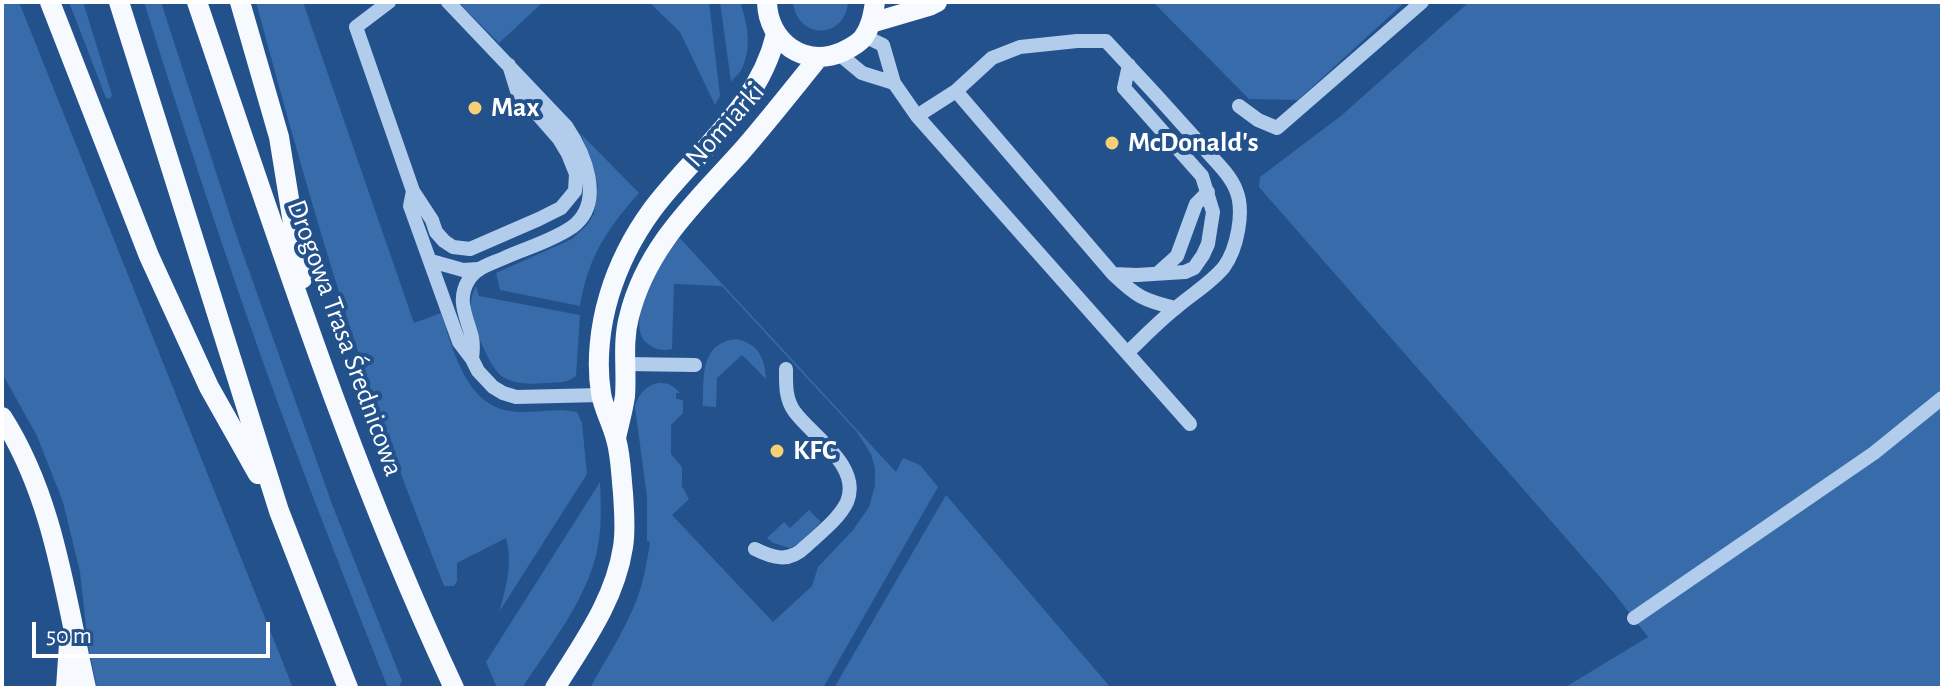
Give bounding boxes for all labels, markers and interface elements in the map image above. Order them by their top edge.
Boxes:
street label: Nomiarki [678,76,772,174]
place label: Max [491,91,539,125]
marker: Max [466,99,484,117]
place label: McDonald's [1128,126,1258,160]
marker: McDonald's [1103,134,1121,152]
street label: Drogowa Trasa Średnicowa [279,195,411,481]
place label: KFC [793,434,837,468]
marker: KFC [768,442,786,460]
scale bar [36,606,274,656]
text: 50 m [46,624,92,648]

